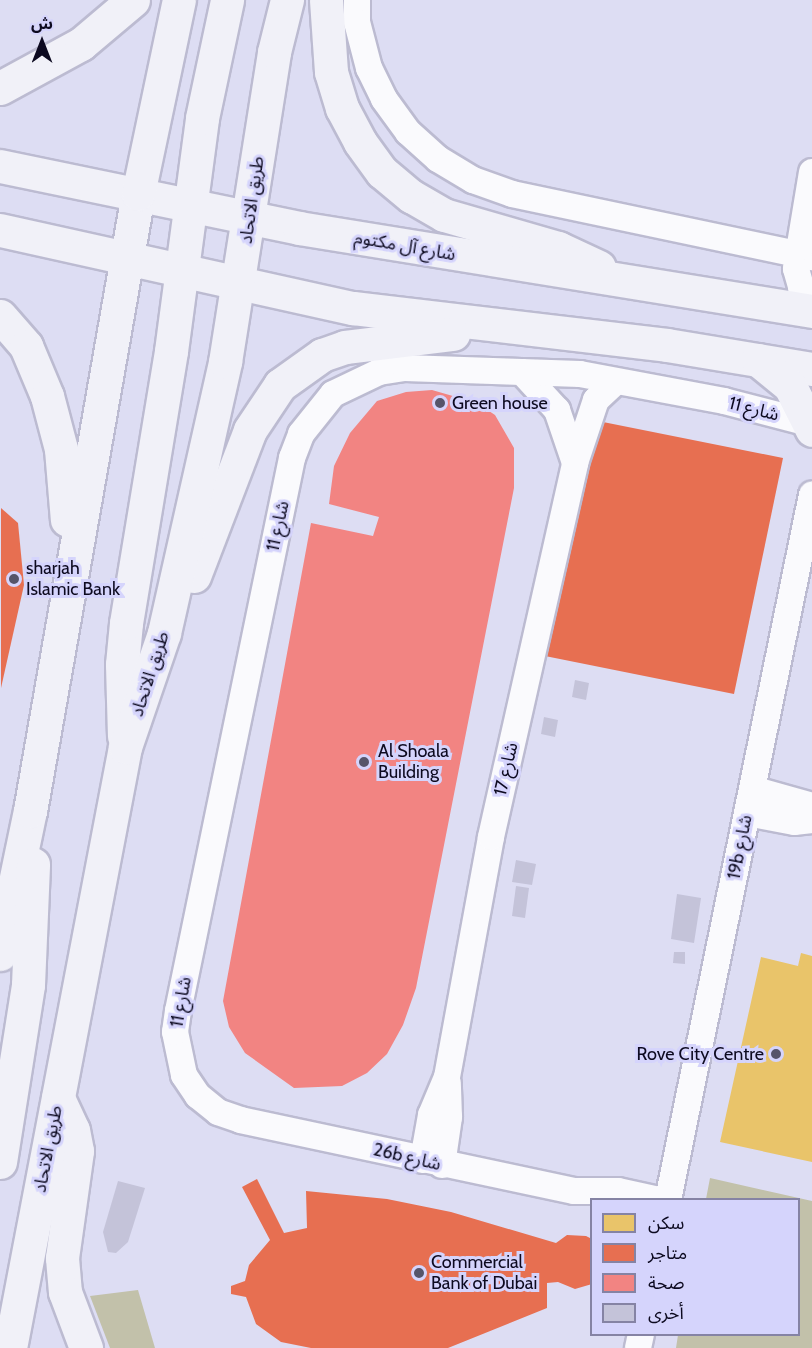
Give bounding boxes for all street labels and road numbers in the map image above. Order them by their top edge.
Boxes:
street label: طريق الاتحاد [235,155,269,245]
street label: شارع آل مكتوم [353,226,457,266]
street label: شارع 11 [727,392,781,426]
street label: شارع 11 [262,499,294,553]
street label: طريق الاتحاد [126,629,174,719]
street label: شارع 17 [489,740,523,798]
street label: 19b شارع [723,813,757,881]
street label: شارع 11 [166,975,196,1029]
street label: طريق الاتحاد [29,1104,67,1194]
street label: 26b شارع [371,1139,443,1175]

